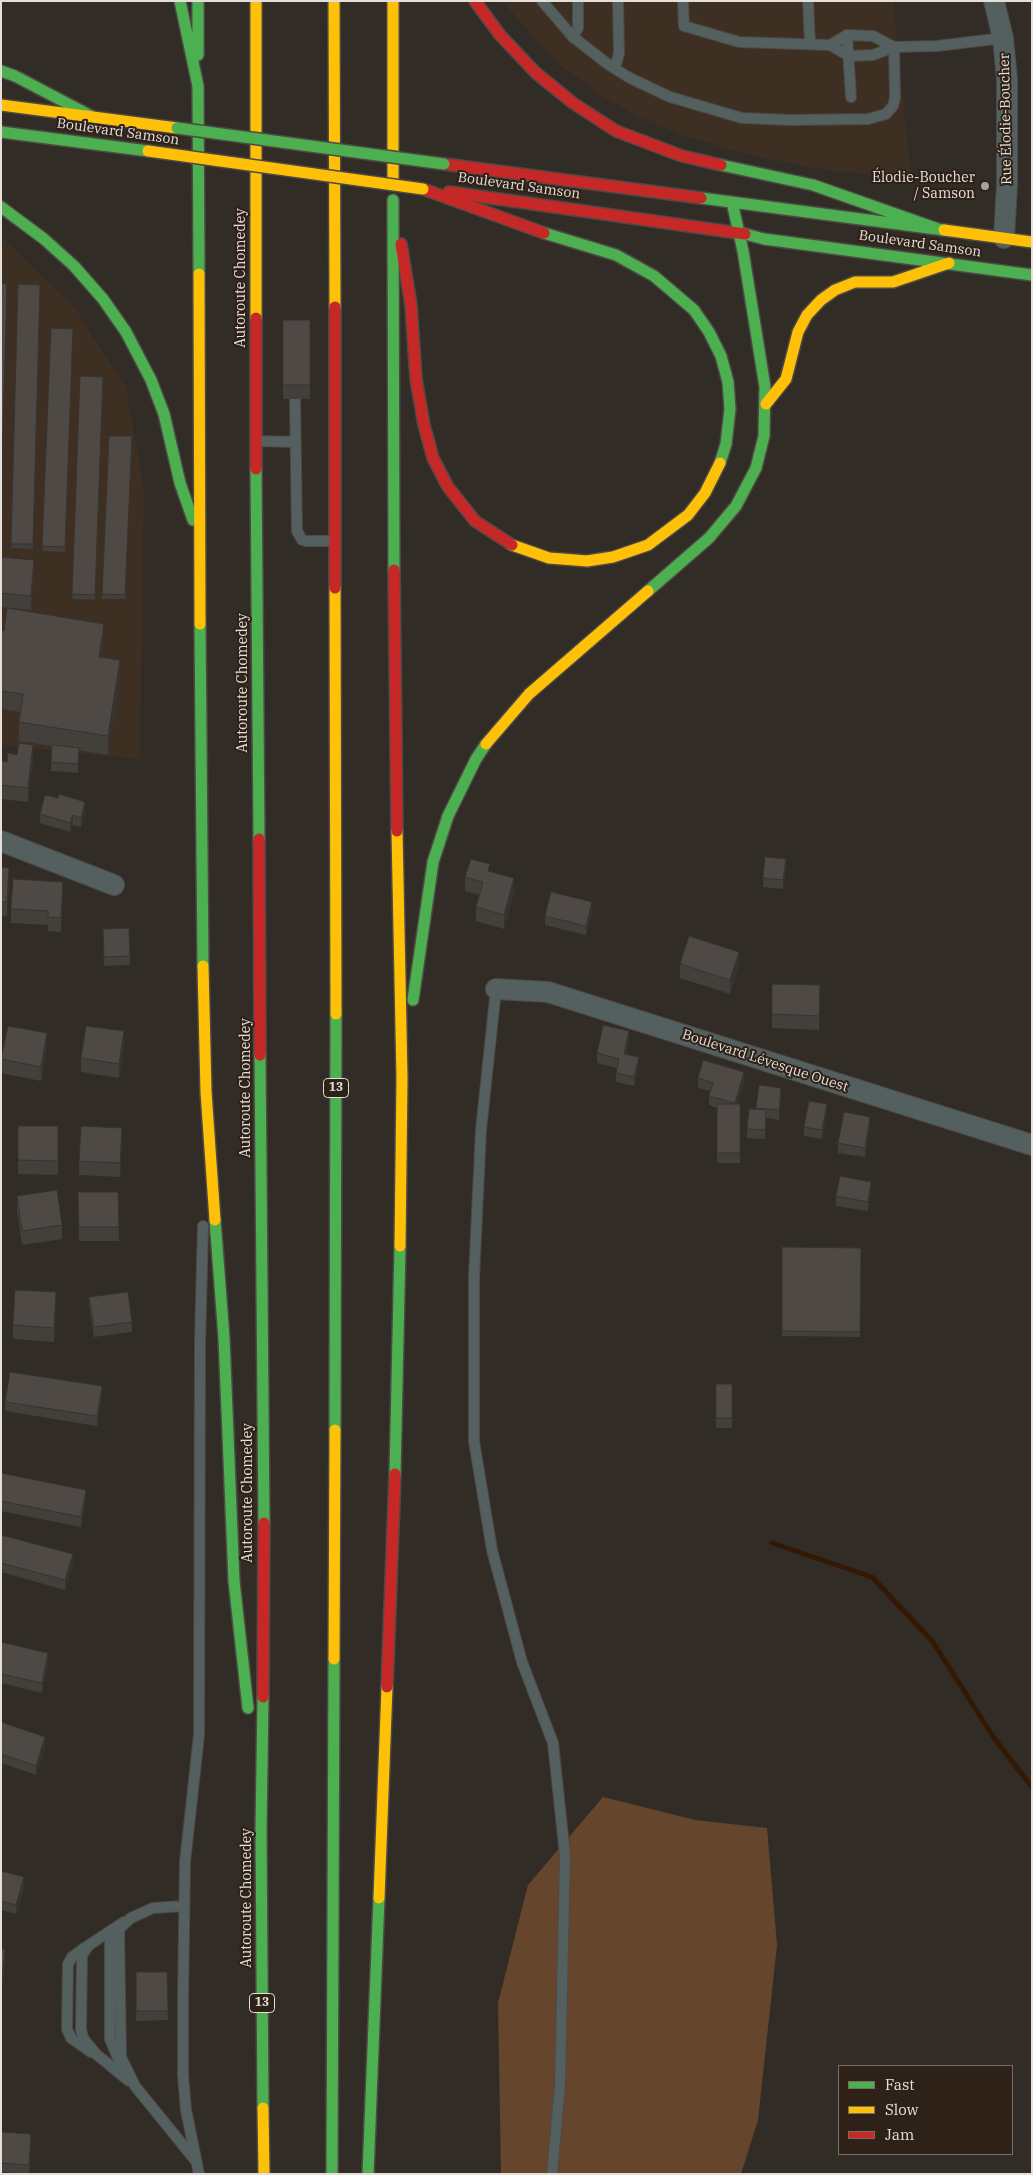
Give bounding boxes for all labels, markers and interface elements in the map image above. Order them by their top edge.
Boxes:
street label: Rue Élodie-Boucher [996,53,1016,185]
street label: Boulevard Samson [56,115,180,149]
street label: Boulevard Samson [457,169,581,203]
place label: Élodie-Boucher / Samson [872,170,975,202]
marker: Élodie-Boucher / Samson [979,180,991,192]
street label: Autoroute Chomedey [233,208,249,348]
street label: Boulevard Samson [858,227,982,261]
street label: Autoroute Chomedey [235,613,251,753]
street label: Autoroute Chomedey [238,1018,254,1158]
street label: Boulevard Lévesque Ouest [680,1026,850,1096]
road number: 13 [324,1078,348,1098]
street label: Autoroute Chomedey [240,1423,256,1563]
street label: Autoroute Chomedey [239,1828,255,1968]
road number: 13 [250,1994,274,2012]
legend [838,2065,1013,2155]
text: Fast [885,2075,915,2094]
text: Slow [885,2100,918,2119]
text: Jam [885,2125,914,2144]

